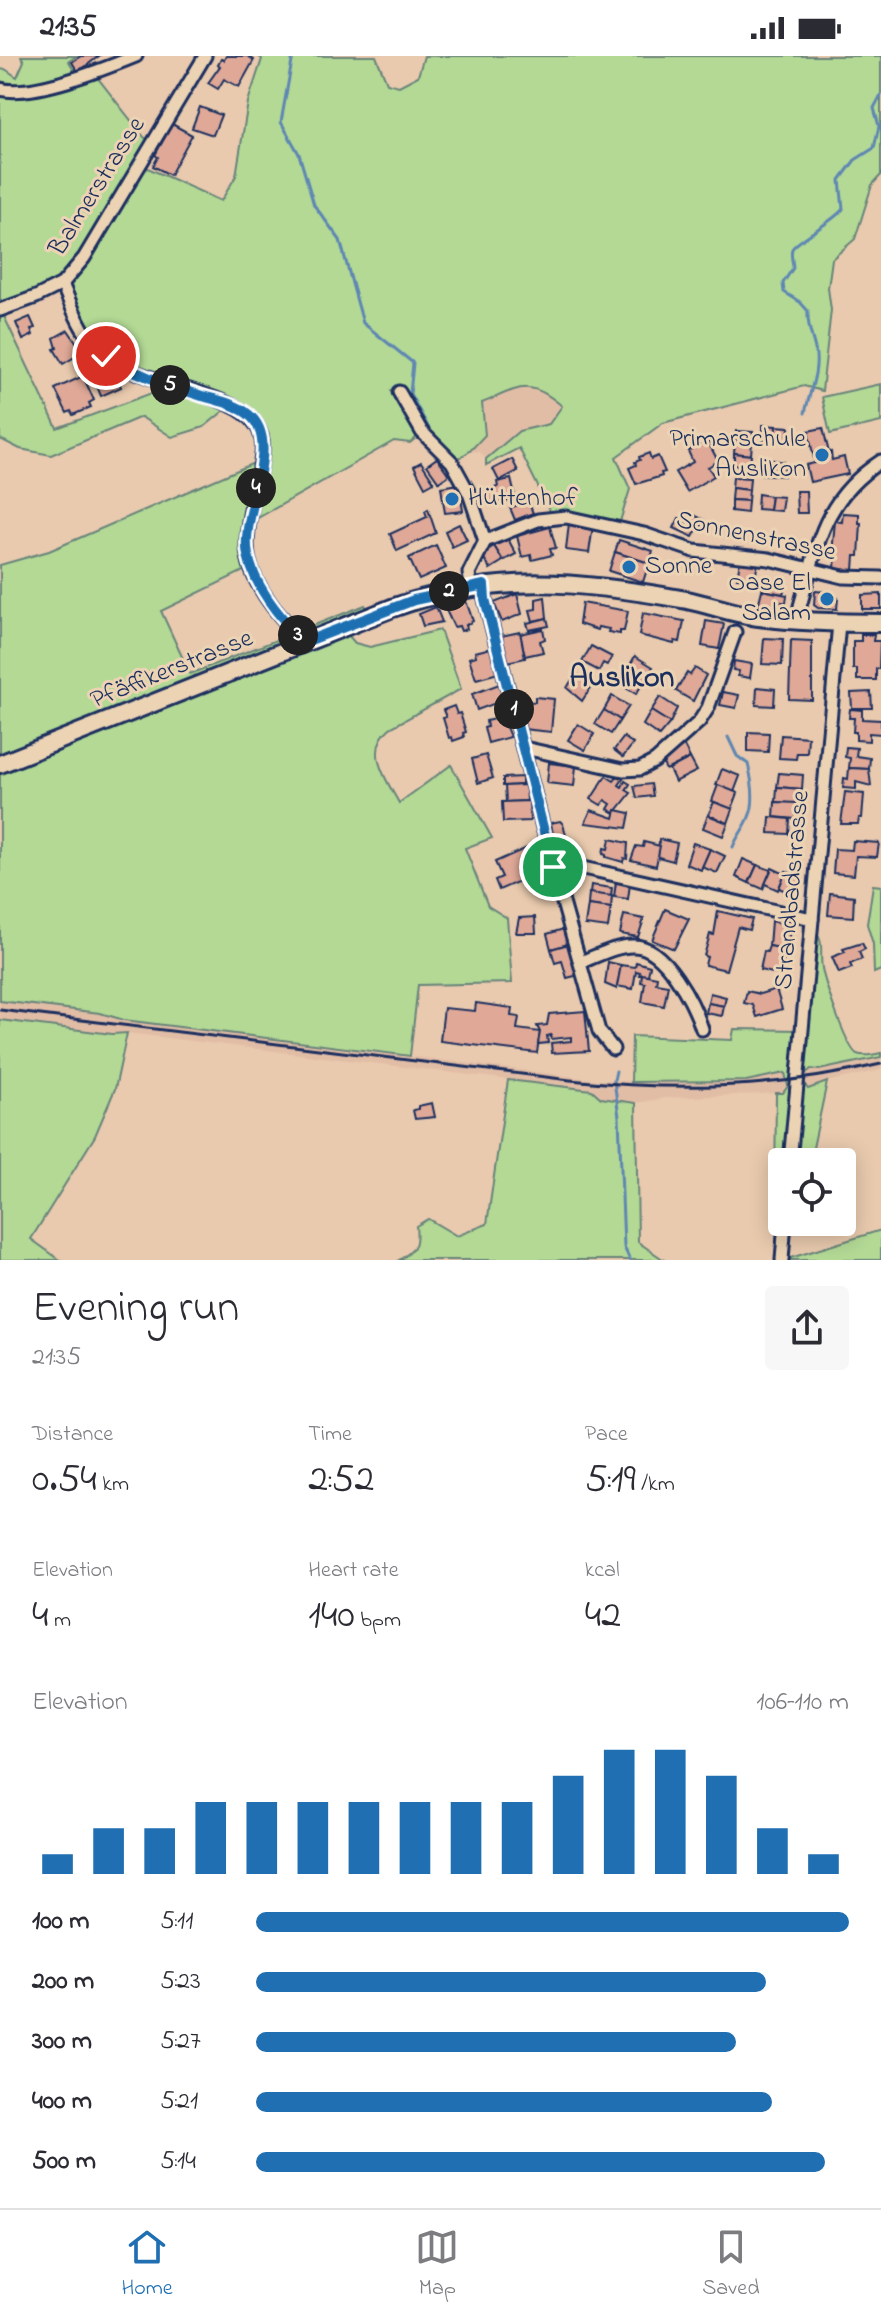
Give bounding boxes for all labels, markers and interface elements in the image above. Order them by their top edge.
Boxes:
text: 21:35 [40,6,97,50]
street label: Balmerstrasse [39,110,156,265]
pin [72,322,140,390]
icon: check [84,334,128,378]
pin: 5 [150,365,190,405]
text: 5 [164,369,176,401]
place label: Primarschule Auslikon [670,421,806,489]
marker: Primarschule Auslikon [813,446,831,464]
pin: 4 [236,468,276,508]
text: 4 [251,472,261,504]
place label: Hüttenhof [468,480,579,518]
marker: Hüttenhof [443,490,461,508]
street label: Sonnenstrasse [673,505,839,569]
place label: Sonne [645,551,712,583]
marker: Sonne [620,558,638,576]
place label: Oase El Salam [728,565,811,633]
pin: 2 [429,571,469,611]
text: 2 [444,575,454,607]
marker: Oase El Salam [818,590,836,608]
pin: 3 [278,615,318,655]
text: 3 [293,619,303,651]
street label: Pfäffikerstrasse [85,620,259,720]
district label: Auslikon [570,657,675,701]
pin: 1 [494,689,534,729]
text: 1 [511,693,518,725]
street label: Strandbadstrasse [765,789,821,991]
pin [519,833,587,901]
icon: arrive [531,845,575,889]
map controls [768,1148,856,1236]
button: locate [768,1148,856,1236]
text: Evening run [32,1277,239,1341]
button: share [765,1286,849,1370]
text: 21:35 [32,1339,81,1377]
text: Distance [32,1419,113,1451]
text: Time [308,1419,352,1451]
text: Pace [585,1419,628,1451]
text: 0.54 [32,1451,97,1510]
text: 2:52 [308,1451,374,1510]
text: 5:19 [585,1451,636,1510]
text: km [97,1469,129,1501]
text: /km [636,1469,675,1501]
text: Elevation [32,1555,113,1587]
text: Heart rate [308,1555,399,1587]
text: kcal [585,1555,620,1587]
text: 4 [32,1587,48,1646]
text: 140 [308,1587,355,1646]
text: 42 [585,1587,621,1646]
text: m [48,1605,71,1637]
text: bpm [355,1605,401,1637]
text: Elevation [32,1684,128,1722]
text: 106–110 m [756,1684,849,1722]
text: 100 m [32,1903,89,1941]
text: 5:11 [160,1903,194,1941]
text: 200 m [32,1963,94,2001]
text: 5:23 [160,1963,201,2001]
text: 300 m [32,2023,92,2061]
text: 5:27 [160,2023,201,2061]
text: 400 m [32,2083,92,2121]
text: 5:21 [160,2083,198,2121]
text: 500 m [32,2143,96,2181]
text: 5:14 [160,2143,196,2181]
tab: Home [121,2225,173,2305]
tab: Map [415,2225,459,2305]
tab: Saved [702,2225,760,2305]

